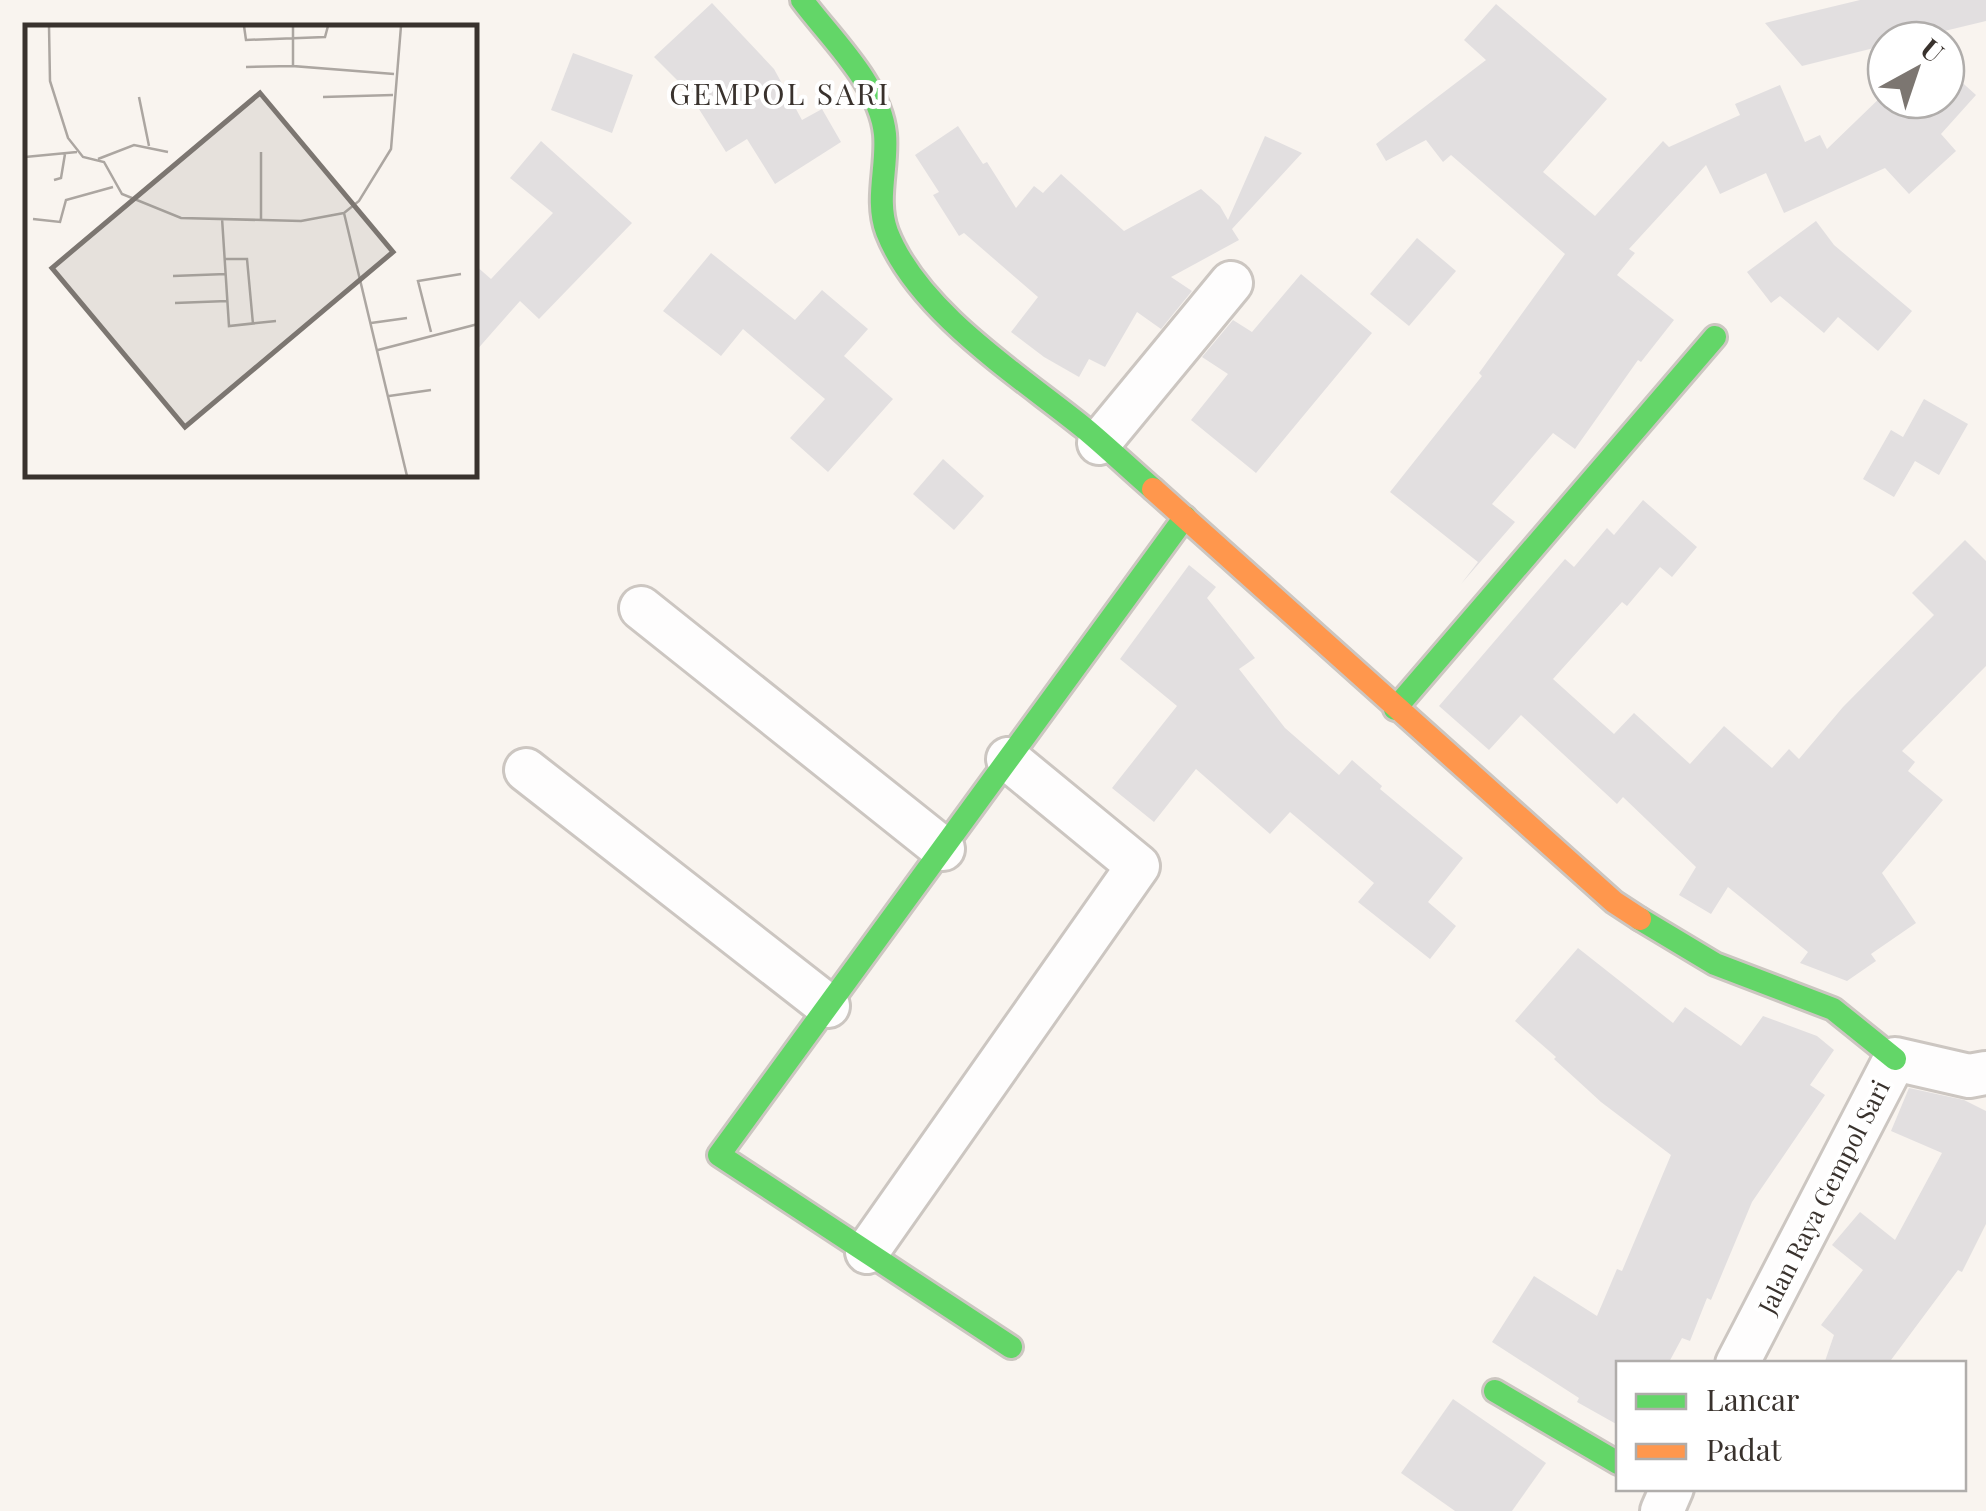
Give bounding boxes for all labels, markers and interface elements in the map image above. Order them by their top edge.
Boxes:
north arrow [1866,20,1966,120]
inset map [25,25,478,478]
text: U [1914,29,1952,70]
district label: GEMPOL SARI [669,73,891,113]
street label: Jalan Raya Gempol Sari [1749,1074,1896,1320]
legend [1616,1361,1966,1491]
text: Lancar [1706,1379,1799,1419]
text: Padat [1706,1429,1782,1469]

